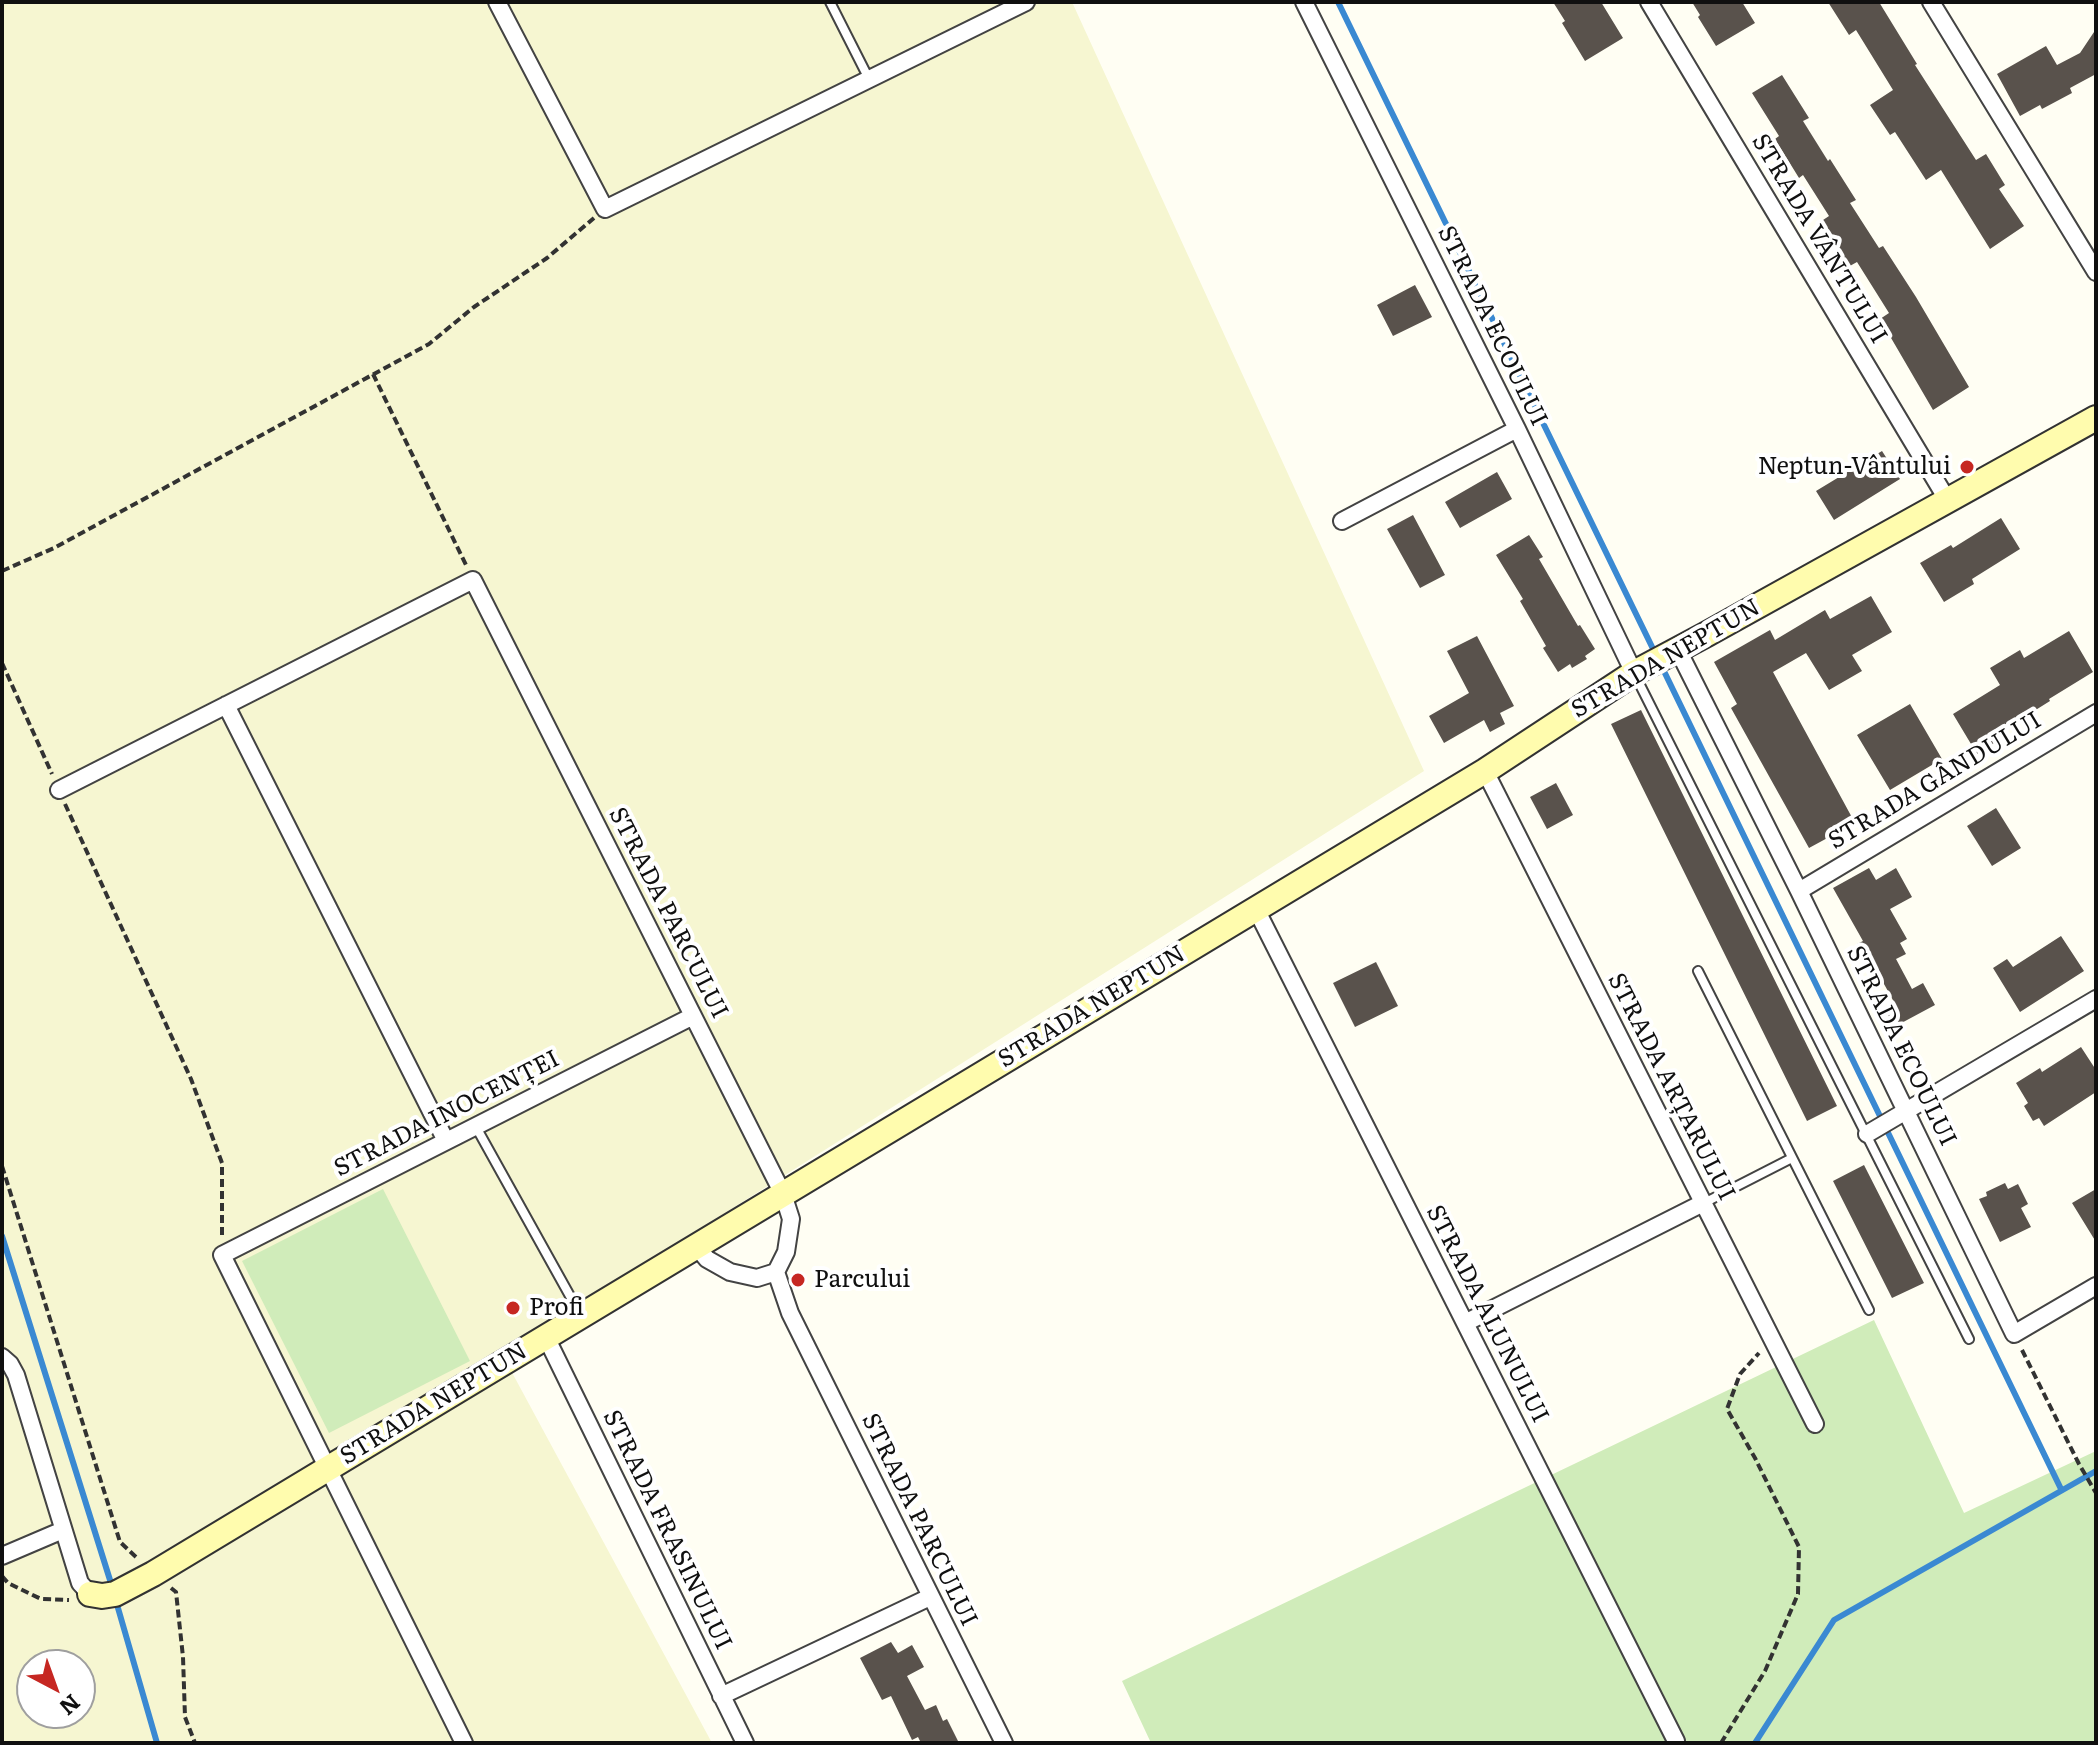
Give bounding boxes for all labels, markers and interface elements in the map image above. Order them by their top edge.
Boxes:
street label: STRADA VÂNTULUI [1745,129,1893,349]
street label: STRADA ECOULUI [1431,221,1553,431]
place label: Neptun-Vântului [1758,453,1951,481]
marker: Neptun-Vântului [1958,458,1976,476]
street label: STRADA NEPTUN [1566,593,1766,725]
street label: STRADA GÂNDULUI [1823,706,2047,856]
street label: STRADA PARCULUI [602,803,734,1023]
street label: STRADA NEPTUN [993,940,1191,1074]
street label: STRADA ECOULUI [1840,941,1962,1151]
street label: STRADA ARȚARULUI [1601,969,1741,1205]
street label: STRADA INOCENȚEI [330,1045,564,1183]
street label: STRADA ALUNULUI [1420,1200,1554,1428]
place label: Parcului [814,1266,910,1294]
marker: Parcului [789,1271,807,1289]
place label: Profi [529,1294,584,1322]
marker: Profi [504,1299,522,1317]
street label: STRADA NEPTUN [335,1337,533,1471]
street label: STRADA FRASINULUI [596,1405,738,1655]
street label: STRADA PARCULUI [855,1409,983,1631]
north arrow [16,1649,96,1729]
text: N [53,1687,89,1724]

